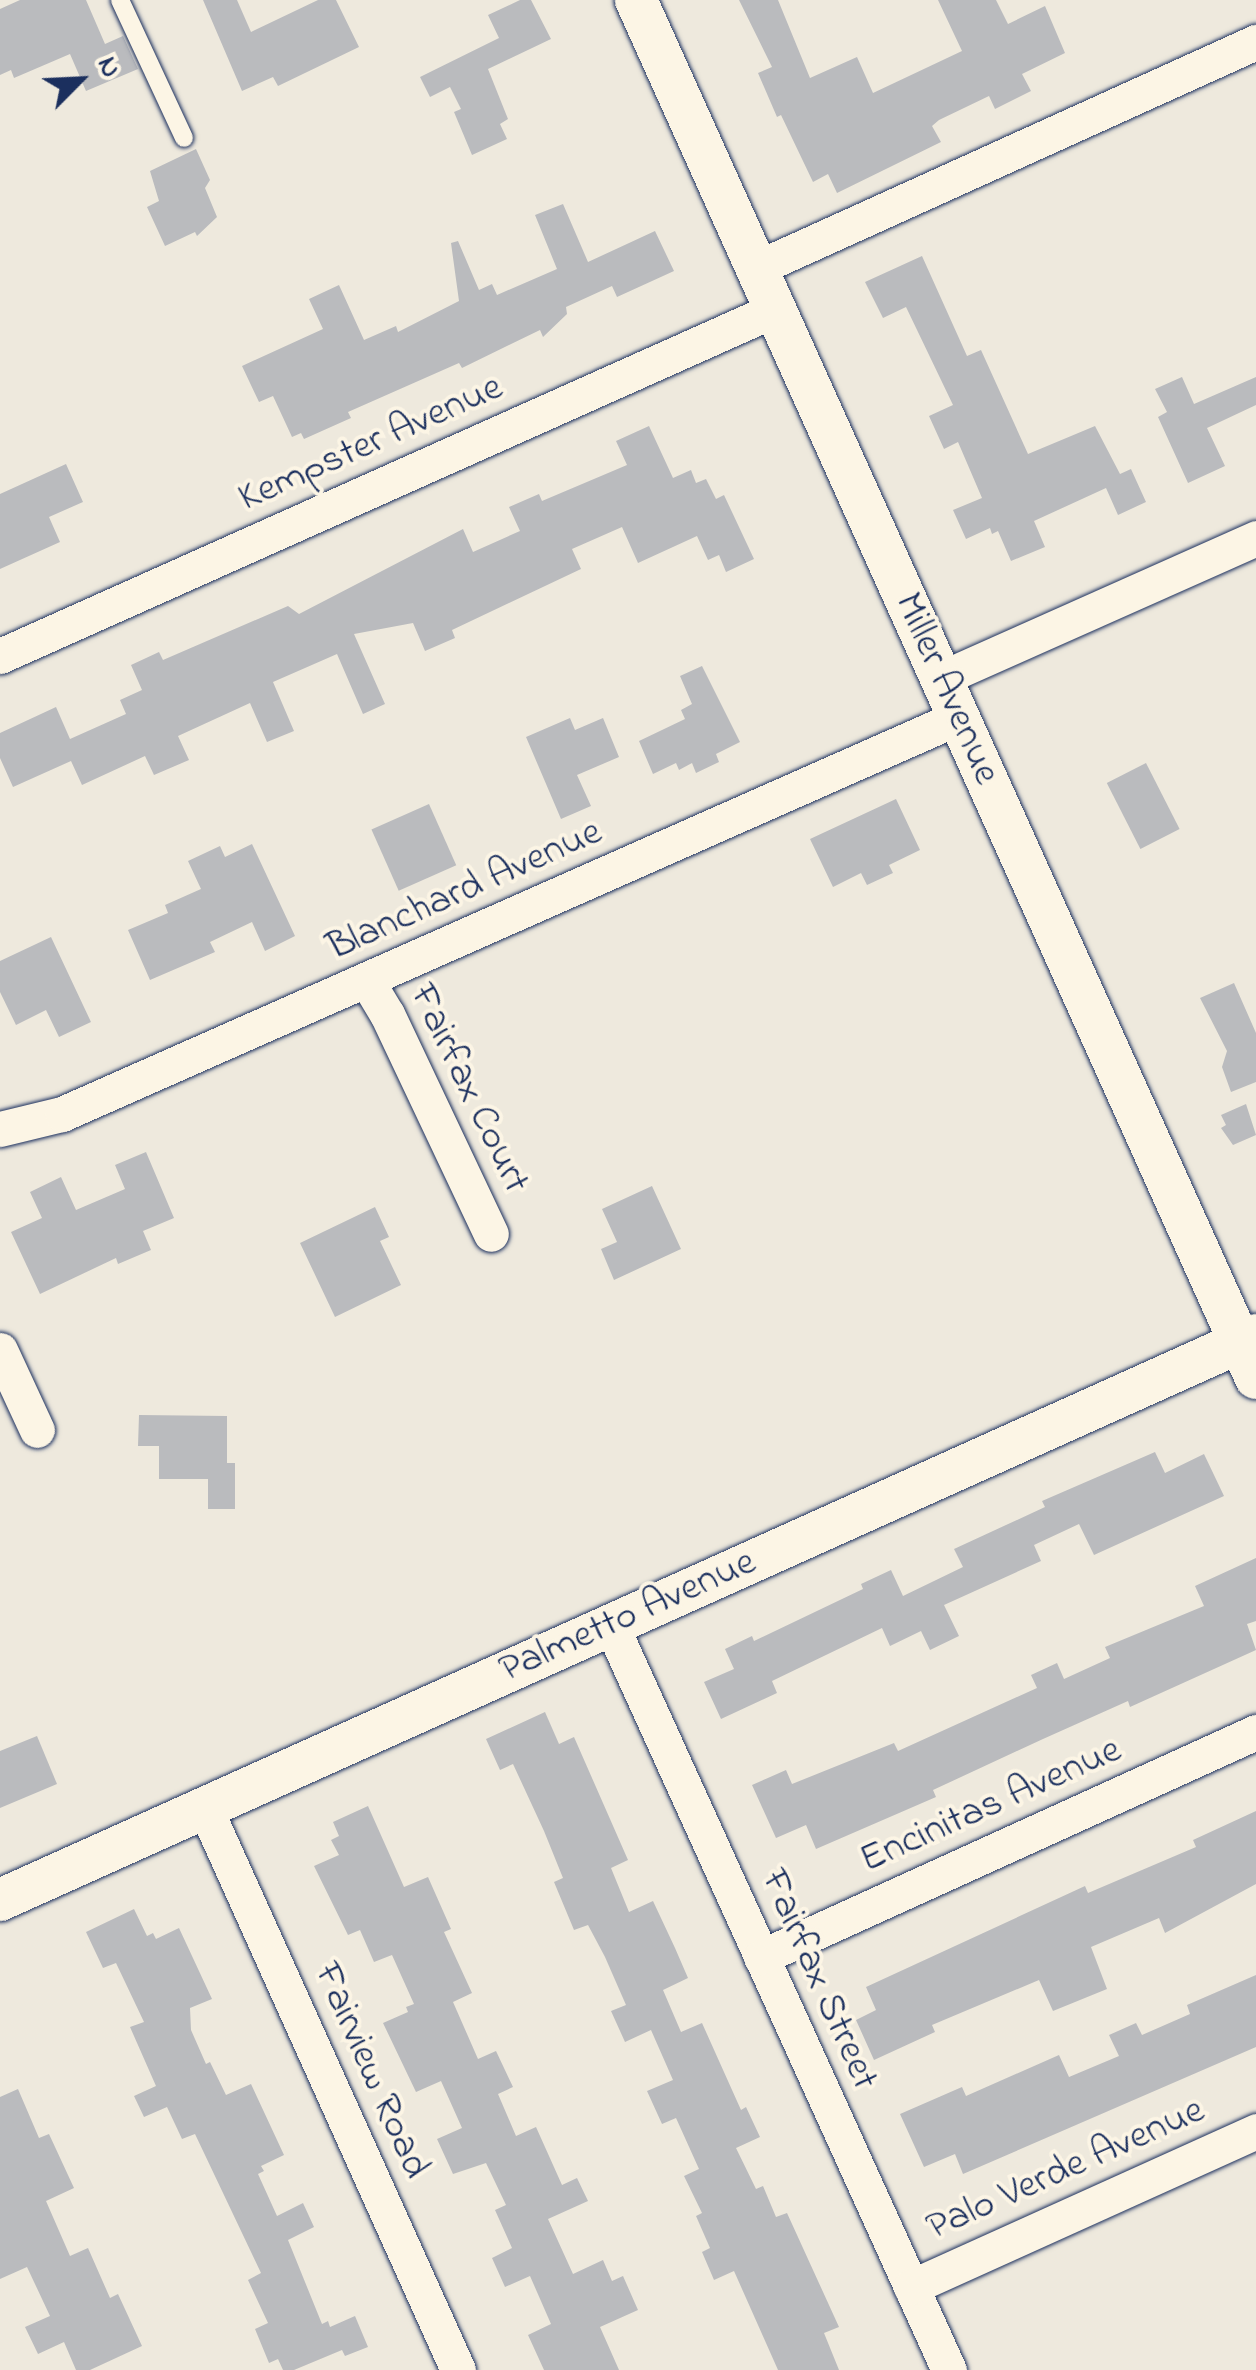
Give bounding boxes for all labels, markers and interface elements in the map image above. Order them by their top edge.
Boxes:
north arrow [30,30,130,130]
text: N [85,51,130,85]
street label: Kempster Avenue [232,364,510,524]
street label: Miller Avenue [882,586,1010,792]
street label: Blanchard Avenue [320,809,610,973]
street label: Fairfax Court [397,977,539,1201]
street label: Palmetto Avenue [492,1539,764,1695]
street label: Encinitas Avenue [853,1727,1129,1885]
street label: Fairfax Street [748,1862,888,2098]
street label: Fairview Road [301,1956,439,2186]
street label: Palo Verde Avenue [920,2087,1212,2253]

